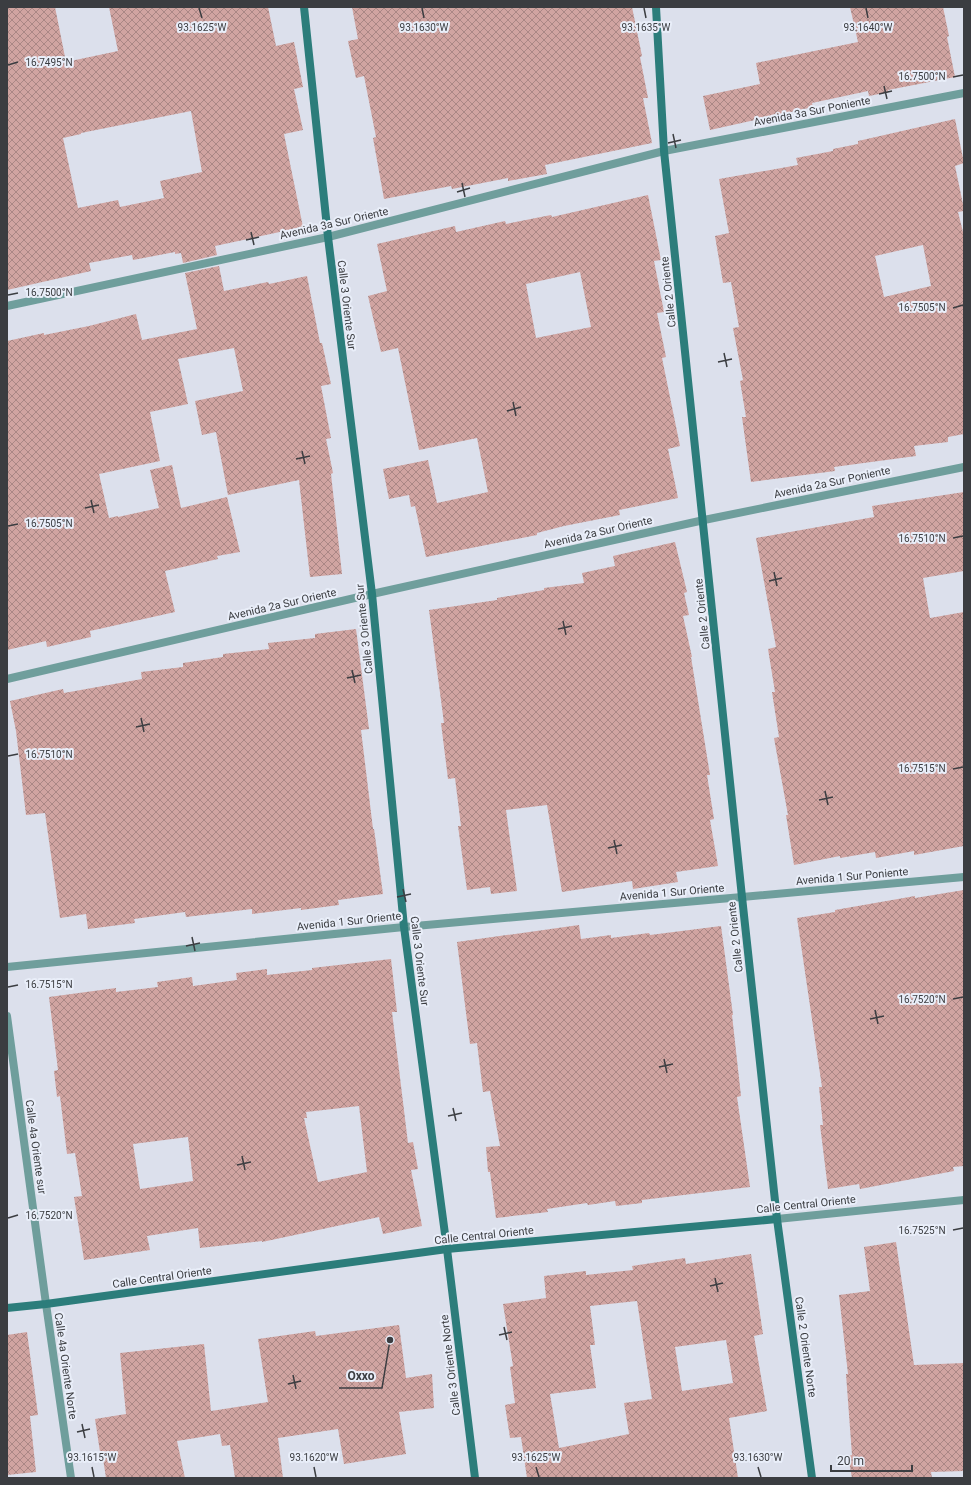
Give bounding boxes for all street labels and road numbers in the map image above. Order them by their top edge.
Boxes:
street label: Avenida 3a Sur Poniente [753,94,872,129]
street label: Avenida 3a Sur Oriente [279,205,390,242]
street label: Calle 2 Oriente [658,256,679,328]
street label: Calle 3 Oriente Sur [335,259,358,351]
street label: Avenida 2a Sur Poniente [773,464,892,501]
street label: Avenida 2a Sur Oriente [543,514,654,551]
street label: Calle 2 Oriente [692,578,713,650]
street label: Calle 3 Oriente Sur [353,583,376,675]
street label: Avenida 2a Sur Oriente [227,586,338,623]
street label: Avenida 1 Sur Poniente [795,865,909,888]
street label: Avenida 1 Sur Oriente [619,881,725,904]
street label: Calle 2 Oriente [725,901,746,973]
street label: Avenida 1 Sur Oriente [296,910,402,933]
street label: Calle 3 Oriente Sur [408,915,431,1007]
street label: Calle 4a Oriente sur [22,1099,49,1196]
street label: Calle Central Oriente [756,1193,857,1216]
street label: Calle Central Oriente [434,1224,535,1247]
street label: Calle Central Oriente [112,1264,213,1291]
street label: Calle 2 Oriente Norte [792,1296,819,1398]
street label: Calle 4a Oriente Norte [52,1312,79,1420]
street label: Calle 3 Oriente Norte [438,1314,463,1416]

